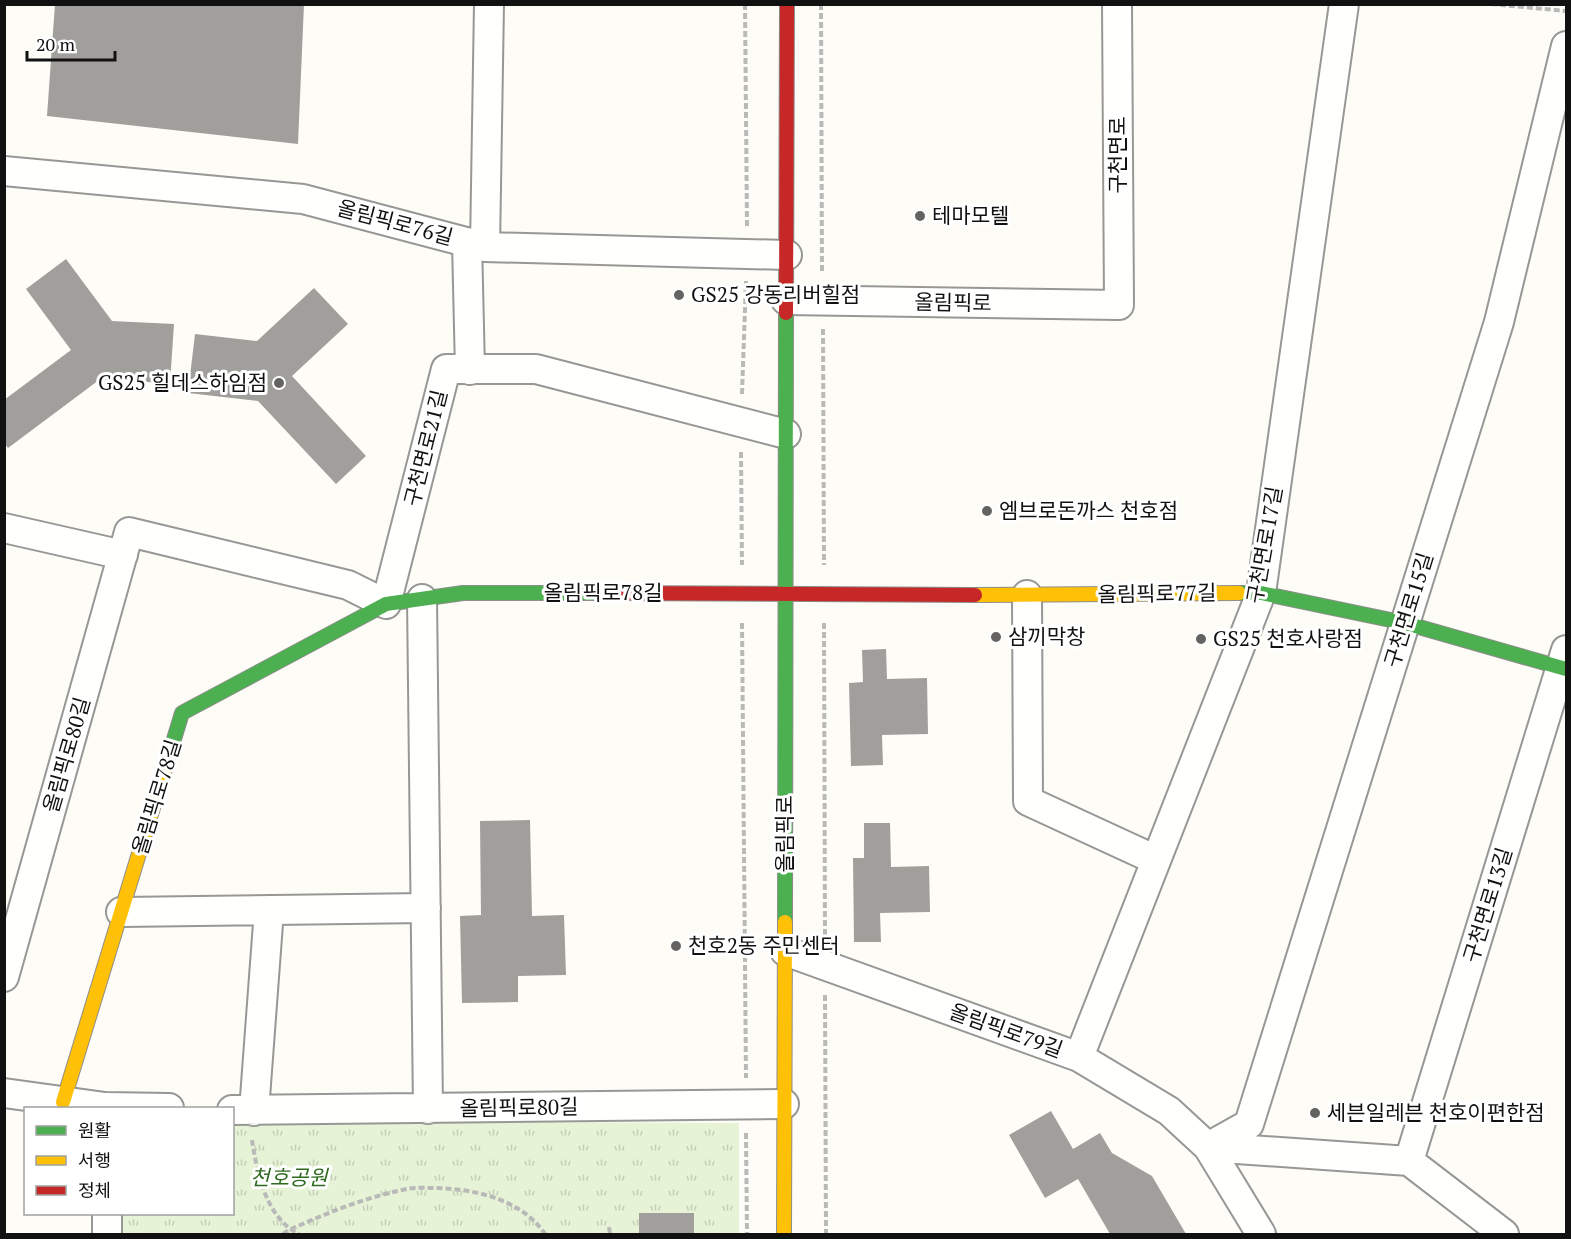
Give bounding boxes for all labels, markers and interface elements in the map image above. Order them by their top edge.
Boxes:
scale bar [27,24,116,62]
text: 20 m [36,32,76,56]
street label: 구천면로 [1103,116,1131,194]
street label: 올림픽로76길 [334,193,456,251]
place label: 테마모텔 [932,201,1009,229]
marker: 테마모텔 [913,209,927,223]
place label: GS25 강동리버힐점 [691,280,860,308]
street label: 올림픽로 [914,287,992,317]
marker: GS25 강동리버힐점 [672,288,686,302]
place label: GS25 힐데스하임점 [98,368,267,396]
marker: GS25 힐데스하임점 [272,376,286,390]
street label: 구천면로21길 [397,387,453,509]
street label: 구천면로17길 [1240,484,1288,606]
place label: 엠브로돈까스 천호점 [999,496,1178,524]
marker: 엠브로돈까스 천호점 [980,504,994,518]
street label: 구천면로15길 [1377,549,1439,671]
street label: 올림픽로78길 [544,578,663,606]
street label: 올림픽로77길 [1097,578,1217,608]
place label: 삼끼막창 [1008,622,1085,650]
place label: GS25 천호사랑점 [1213,624,1363,652]
marker: 삼끼막창 [989,630,1003,644]
marker: GS25 천호사랑점 [1194,632,1208,646]
street label: 올림픽로80길 [36,694,96,816]
street label: 올림픽로78길 [125,736,187,858]
street label: 올림픽로 [770,795,798,873]
street label: 구천면로13길 [1456,844,1518,966]
place label: 천호2동 주민센터 [688,931,840,959]
marker: 천호2동 주민센터 [669,939,683,953]
street label: 올림픽로79길 [946,997,1067,1064]
street label: 올림픽로80길 [459,1092,579,1122]
place label: 세븐일레븐 천호이편한점 [1327,1098,1545,1126]
marker: 세븐일레븐 천호이편한점 [1308,1106,1322,1120]
legend [24,1107,234,1215]
text: 원활 [78,1118,111,1142]
text: 서행 [78,1148,111,1172]
park label: 천호공원 [250,1163,329,1191]
text: 정체 [78,1178,111,1202]

